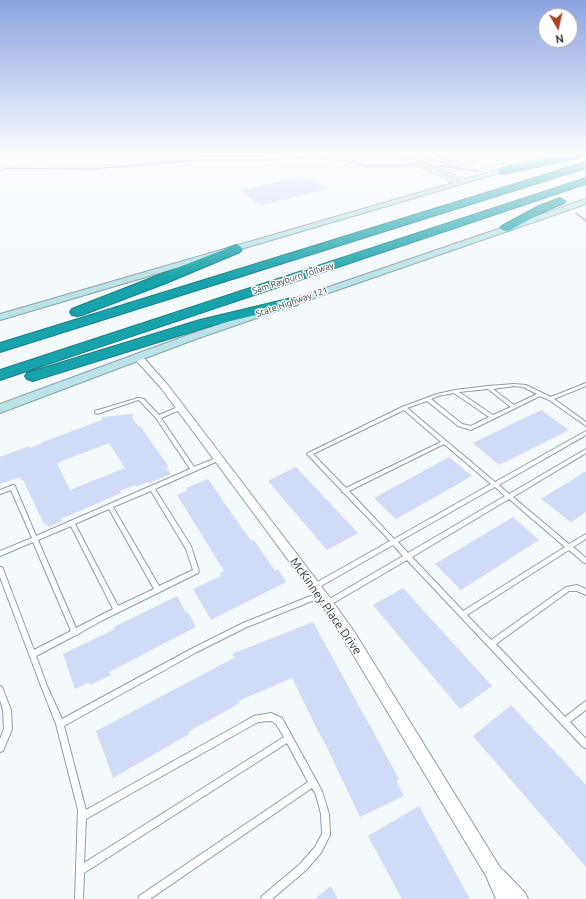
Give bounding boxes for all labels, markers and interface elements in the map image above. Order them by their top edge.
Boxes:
north arrow [538,8,578,48]
text: N [555,32,565,45]
street label: Sam Rayburn Tollway [251,260,335,296]
street label: State Highway 121 [255,285,329,319]
street label: McKinney Place Drive [287,555,365,657]

